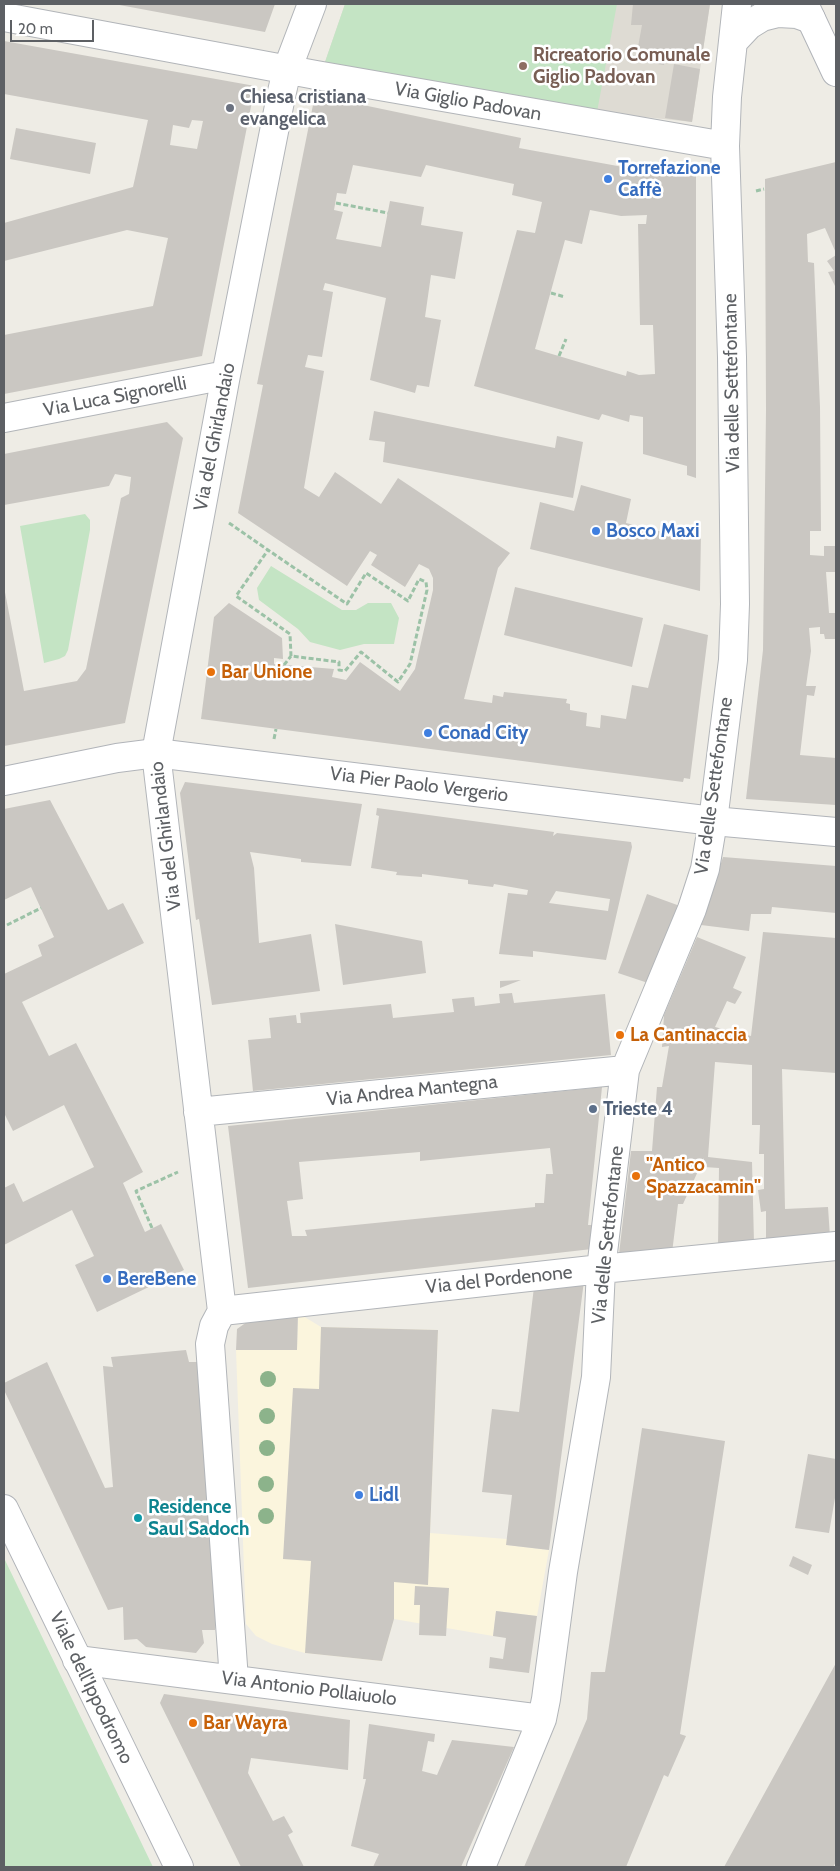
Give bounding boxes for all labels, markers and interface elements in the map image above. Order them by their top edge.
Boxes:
scale bar [12,10,96,42]
text: 20 m [18,20,53,38]
place label: Ricreatorio Comunale Giglio Padovan [533,44,710,88]
marker: Ricreatorio Comunale Giglio Padovan [517,60,529,72]
street label: Via Giglio Padovan [393,78,543,126]
place label: Chiesa cristiana evangelica [240,86,366,130]
marker: Chiesa cristiana evangelica [224,102,236,114]
place label: Torrefazione Caffè [618,157,721,201]
marker: Torrefazione Caffè [602,173,614,185]
street label: Via delle Settefontane [719,293,745,473]
street label: Via del Ghirlandaio [189,361,241,513]
street label: Via Luca Signorelli [42,372,188,422]
place label: Bosco Maxi [606,520,699,542]
marker: Bosco Maxi [590,525,602,537]
place label: Bar Unione [221,661,312,683]
marker: Bar Unione [205,666,217,678]
street label: Via delle Settefontane [690,696,738,876]
place label: Conad City [438,722,529,744]
marker: Conad City [422,727,434,739]
street label: Via del Ghirlandaio [146,760,186,912]
street label: Via Pier Paolo Vergerio [328,763,510,807]
place label: La Cantinaccia [630,1024,747,1046]
marker: La Cantinaccia [614,1029,626,1041]
street label: Via Andrea Mantegna [325,1071,499,1111]
place label: Trieste 4 [603,1098,673,1120]
marker: Trieste 4 [587,1103,599,1115]
street label: Via delle Settefontane [587,1145,629,1325]
place label: ''Antico Spazzacamin'' [646,1154,761,1198]
marker: ''Antico Spazzacamin'' [630,1170,642,1182]
street label: Via del Pordenone [425,1261,573,1299]
place label: BereBene [117,1268,196,1290]
marker: BereBene [101,1273,113,1285]
place label: Lidl [369,1484,399,1506]
marker: Lidl [353,1489,365,1501]
place label: Residence Saul Sadoch [148,1496,249,1540]
marker: Residence Saul Sadoch [132,1512,144,1524]
street label: Viale dell'Ippodromo [44,1608,138,1768]
street label: Via Antonio Pollaiuolo [220,1667,398,1711]
place label: Bar Wayra [203,1712,287,1734]
marker: Bar Wayra [187,1717,199,1729]

